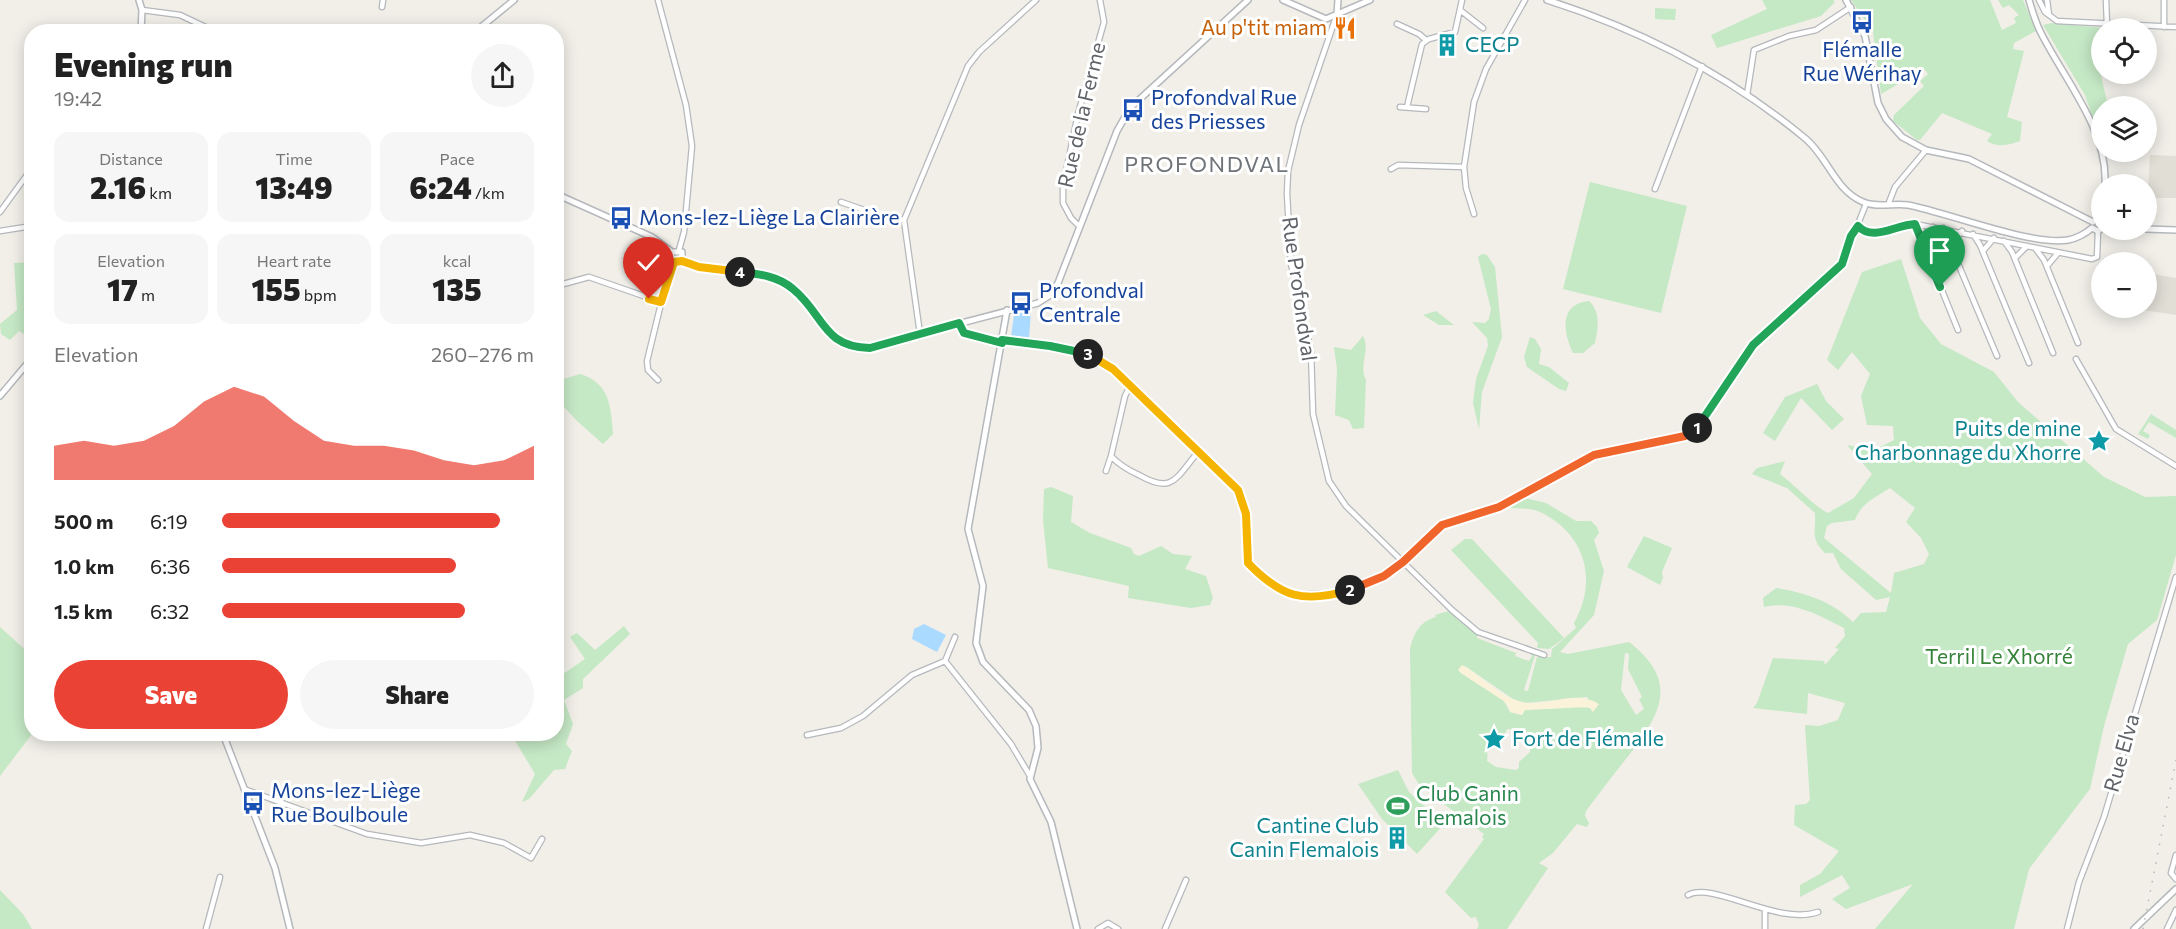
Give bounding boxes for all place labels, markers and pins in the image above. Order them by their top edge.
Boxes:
bus stop icon: Flémalle Rue Wérihay [1849,9,1875,35]
place label: Au p'tit miam [1201,14,1327,39]
restaurant icon: Au p'tit miam [1332,15,1358,41]
place label: CECP [1465,31,1519,56]
building icon: CECP [1434,32,1460,58]
place label: Flémalle Rue Wérihay [1802,36,1922,85]
place label: Profondval Rue des Priesses [1151,84,1297,133]
bus stop icon: Profondval Rue des Priesses [1120,97,1146,123]
place label: Mons-lez-Liège La Clairière [639,204,900,229]
bus stop icon: Mons-lez-Liège La Clairière [608,205,634,231]
pin [1914,225,1965,287]
pin [623,237,674,299]
pin: 4 [725,257,755,287]
place label: Profondval Centrale [1039,277,1144,326]
bus stop icon: Profondval Centrale [1008,290,1034,316]
pin: 3 [1073,339,1103,369]
pin: 1 [1682,413,1712,443]
place label: Puits de mine Charbonnage du Xhorre [1855,415,2081,464]
place icon: Puits de mine Charbonnage du Xhorre [2086,428,2112,454]
pin: 2 [1335,575,1365,605]
place label: Fort de Flémalle [1512,725,1664,750]
place icon: Fort de Flémalle [1481,726,1507,752]
place label: Mons-lez-Liège Rue Boulboule [271,777,421,826]
place label: Club Canin Flemalois [1416,780,1519,829]
bus stop icon: Mons-lez-Liège Rue Boulboule [240,790,266,816]
sports icon: Club Canin Flemalois [1385,793,1411,819]
place label: Cantine Club Canin Flemalois [1230,812,1379,861]
building icon: Cantine Club Canin Flemalois [1384,825,1410,851]

